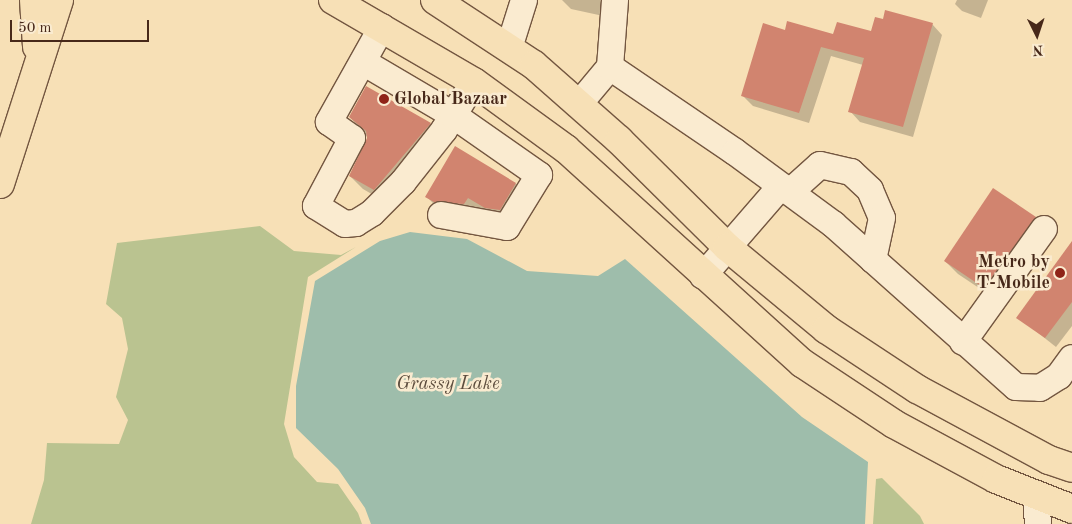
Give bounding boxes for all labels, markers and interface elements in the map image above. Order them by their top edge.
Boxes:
scale bar [12,10,151,42]
north arrow [1012,10,1062,60]
text: 50 m [18,21,52,36]
text: N [1032,43,1044,57]
place label: Global Bazaar [394,88,507,110]
marker: Global Bazaar [378,93,390,105]
place label: Metro by T-Mobile [976,252,1050,294]
marker: Metro by T-Mobile [1054,267,1066,279]
water label: Grassy Lake [396,374,500,396]

